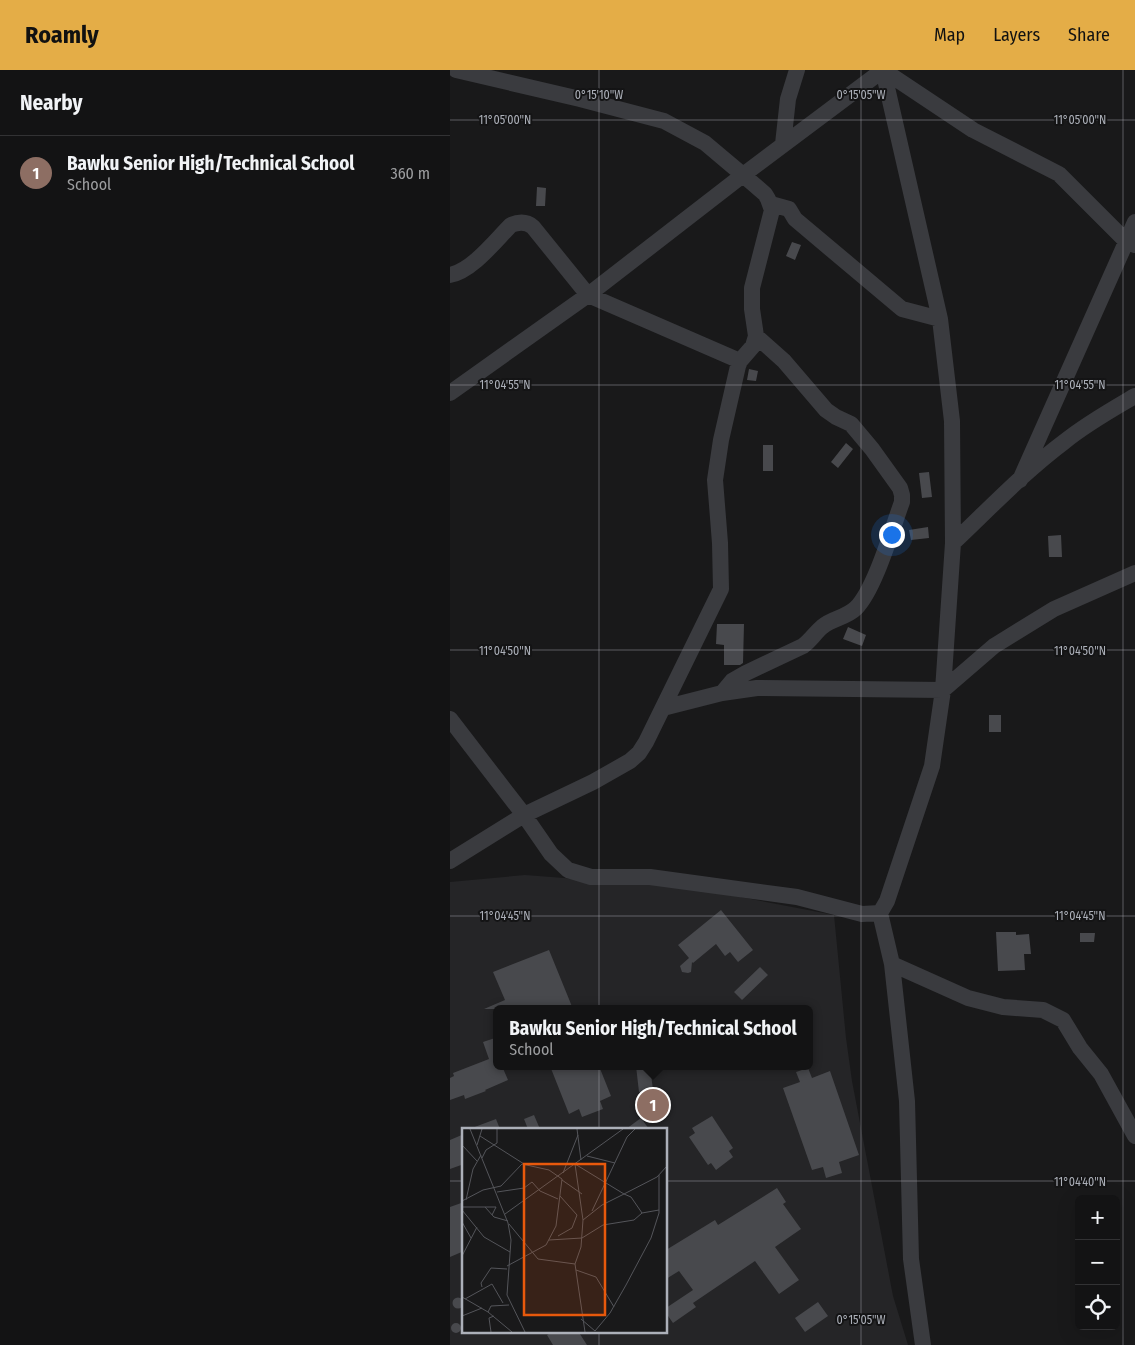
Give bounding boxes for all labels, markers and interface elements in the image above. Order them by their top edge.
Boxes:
text: Roamly [25,21,99,49]
text: Map [934,24,965,46]
text: Layers [993,24,1040,46]
text: Share [1068,24,1110,46]
text: 0°15'10"W [575,88,623,102]
text: 0°15'05"W [837,88,885,102]
text: Nearby [20,90,82,116]
text: 11°05'00"N [479,113,531,127]
text: 11°05'00"N [1054,113,1106,127]
text: Bawku Senior High/Technical School [67,152,355,175]
text: 1 [33,164,39,183]
text: 360 m [390,164,430,183]
text: School [67,175,111,194]
text: 11°04'55"N [479,378,531,392]
text: 11°04'55"N [1054,378,1106,392]
your location [879,522,905,548]
text: 11°04'50"N [479,644,531,658]
text: 11°04'50"N [1054,644,1106,658]
text: 11°04'45"N [480,909,530,923]
text: 11°04'45"N [1055,909,1105,923]
popup [493,1005,813,1070]
text: Bawku Senior High/Technical School [509,1017,797,1040]
text: School [509,1040,554,1059]
pin: 1 [637,1086,669,1124]
inset map [462,1128,668,1332]
text: 11°04'40"N [1054,1175,1106,1189]
map controls [1075,1195,1120,1330]
button: + [1075,1195,1120,1240]
button: − [1075,1240,1120,1285]
button: locate [1075,1285,1120,1330]
text: 0°15'05"W [837,1313,885,1327]

